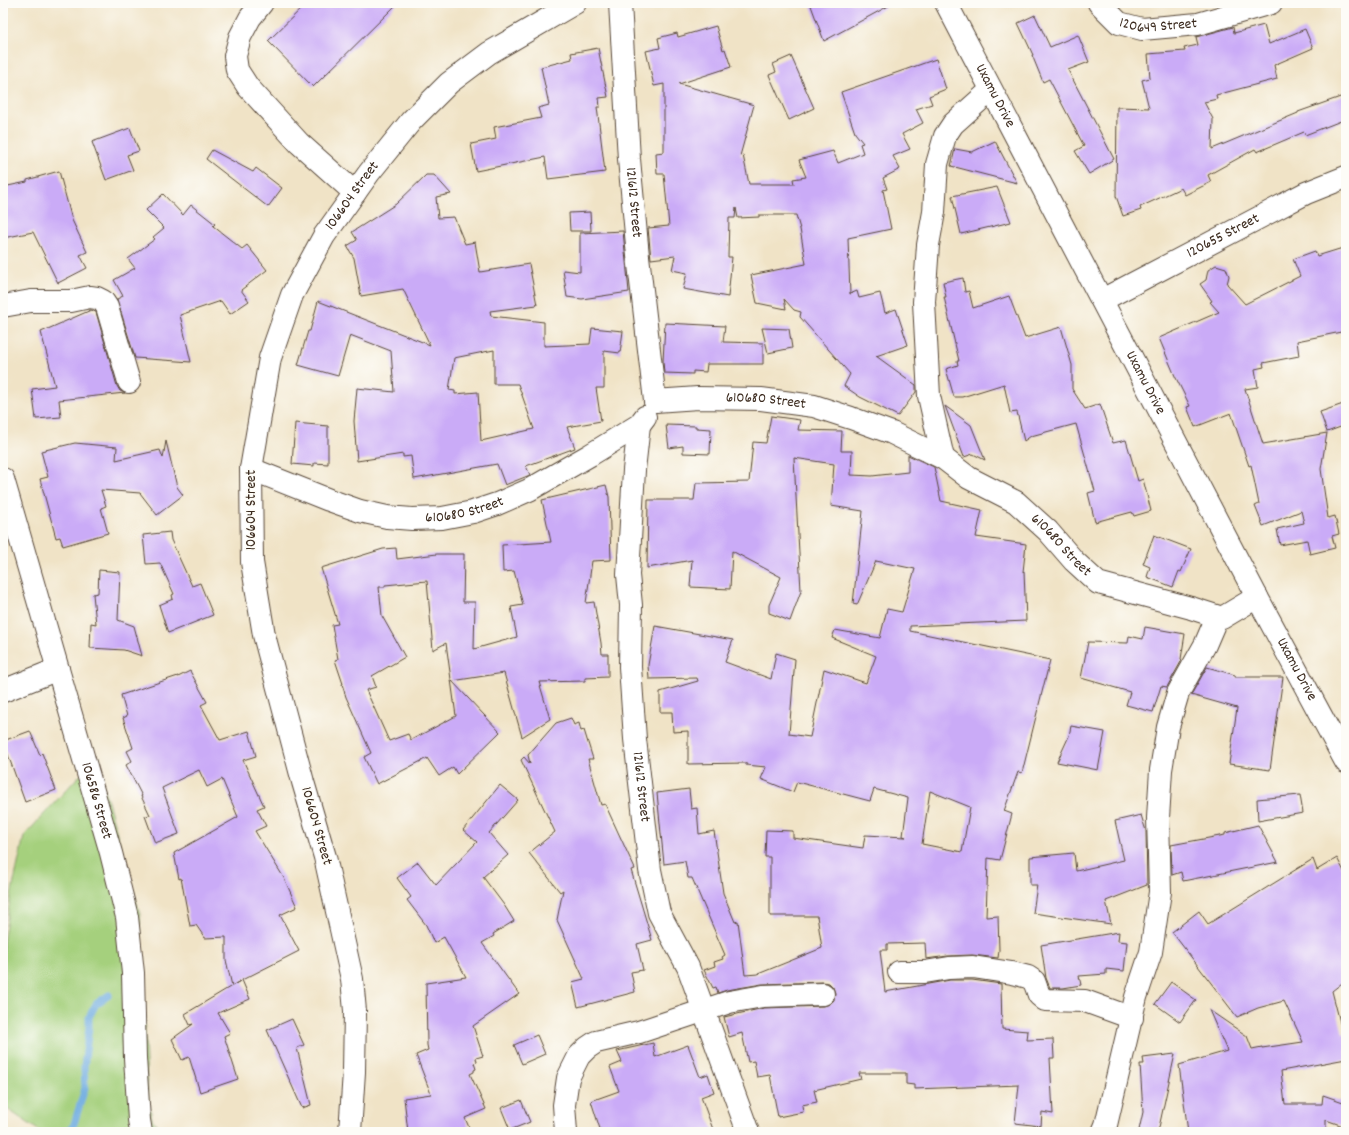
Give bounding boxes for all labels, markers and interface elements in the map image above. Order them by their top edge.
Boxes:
street label: 120649 Street [1117,12,1198,40]
street label: Uxamu Drive [969,60,1021,132]
street label: 106604 Street [320,156,385,235]
street label: 121612 Street [619,167,647,239]
street label: 120655 Street [1183,208,1264,265]
street label: Uxamu Drive [1119,347,1171,419]
street label: 610680 Street [726,387,808,416]
street label: 106604 Street [241,469,263,550]
street label: 610680 Street [425,491,508,530]
street label: 610680 Street [1025,509,1096,583]
street label: Uxamu Drive [1270,634,1322,706]
street label: 121612 Street [626,751,655,824]
street label: 106586 Street [74,760,118,842]
street label: 106604 Street [294,784,338,868]

